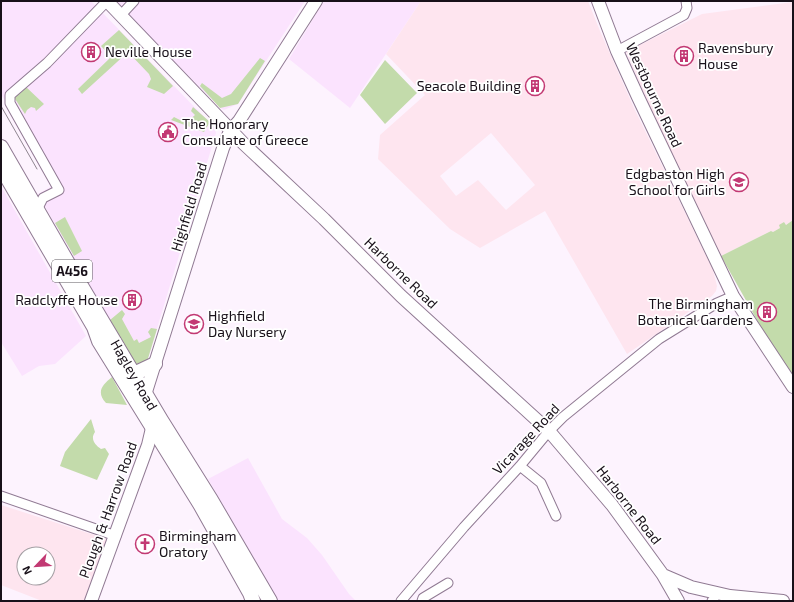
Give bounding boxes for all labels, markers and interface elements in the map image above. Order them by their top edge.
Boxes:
place label: Ravensbury House [698,39,774,72]
street label: Westbourne Road [623,40,686,150]
building icon: Neville House [80,41,102,63]
place label: Neville House [105,43,192,60]
building icon: Ravensbury House [673,45,695,67]
building icon: Seacole Building [524,75,546,97]
place label: Seacole Building [417,77,521,94]
place label: The Honorary Consulate of Greece [182,115,309,148]
public building icon: The Honorary Consulate of Greece [157,121,179,143]
street label: Highfield Road [167,160,210,253]
place label: Edgbaston High School for Girls [625,165,725,198]
school or university icon: Edgbaston High School for Girls [728,171,750,193]
street label: Harborne Road [361,233,441,312]
road number: A456 [52,260,92,282]
building icon: Radclyffe House [121,289,143,311]
place label: Radclyffe House [15,291,118,308]
place label: The Birmingham Botanical Gardens [638,295,753,328]
building icon: The Birmingham Botanical Gardens [756,301,778,323]
place label: Highfield Day Nursery [208,307,287,340]
school or university icon: Highfield Day Nursery [183,313,205,335]
street label: Hagley Road [107,336,162,413]
street label: Vicarage Road [489,400,563,478]
street label: Plough & Harrow Road [75,439,140,580]
street label: Harborne Road [593,462,665,547]
place label: Birmingham Oratory [159,527,237,560]
church icon: Birmingham Oratory [134,533,156,555]
north arrow [16,546,56,586]
text: N [19,564,34,577]

